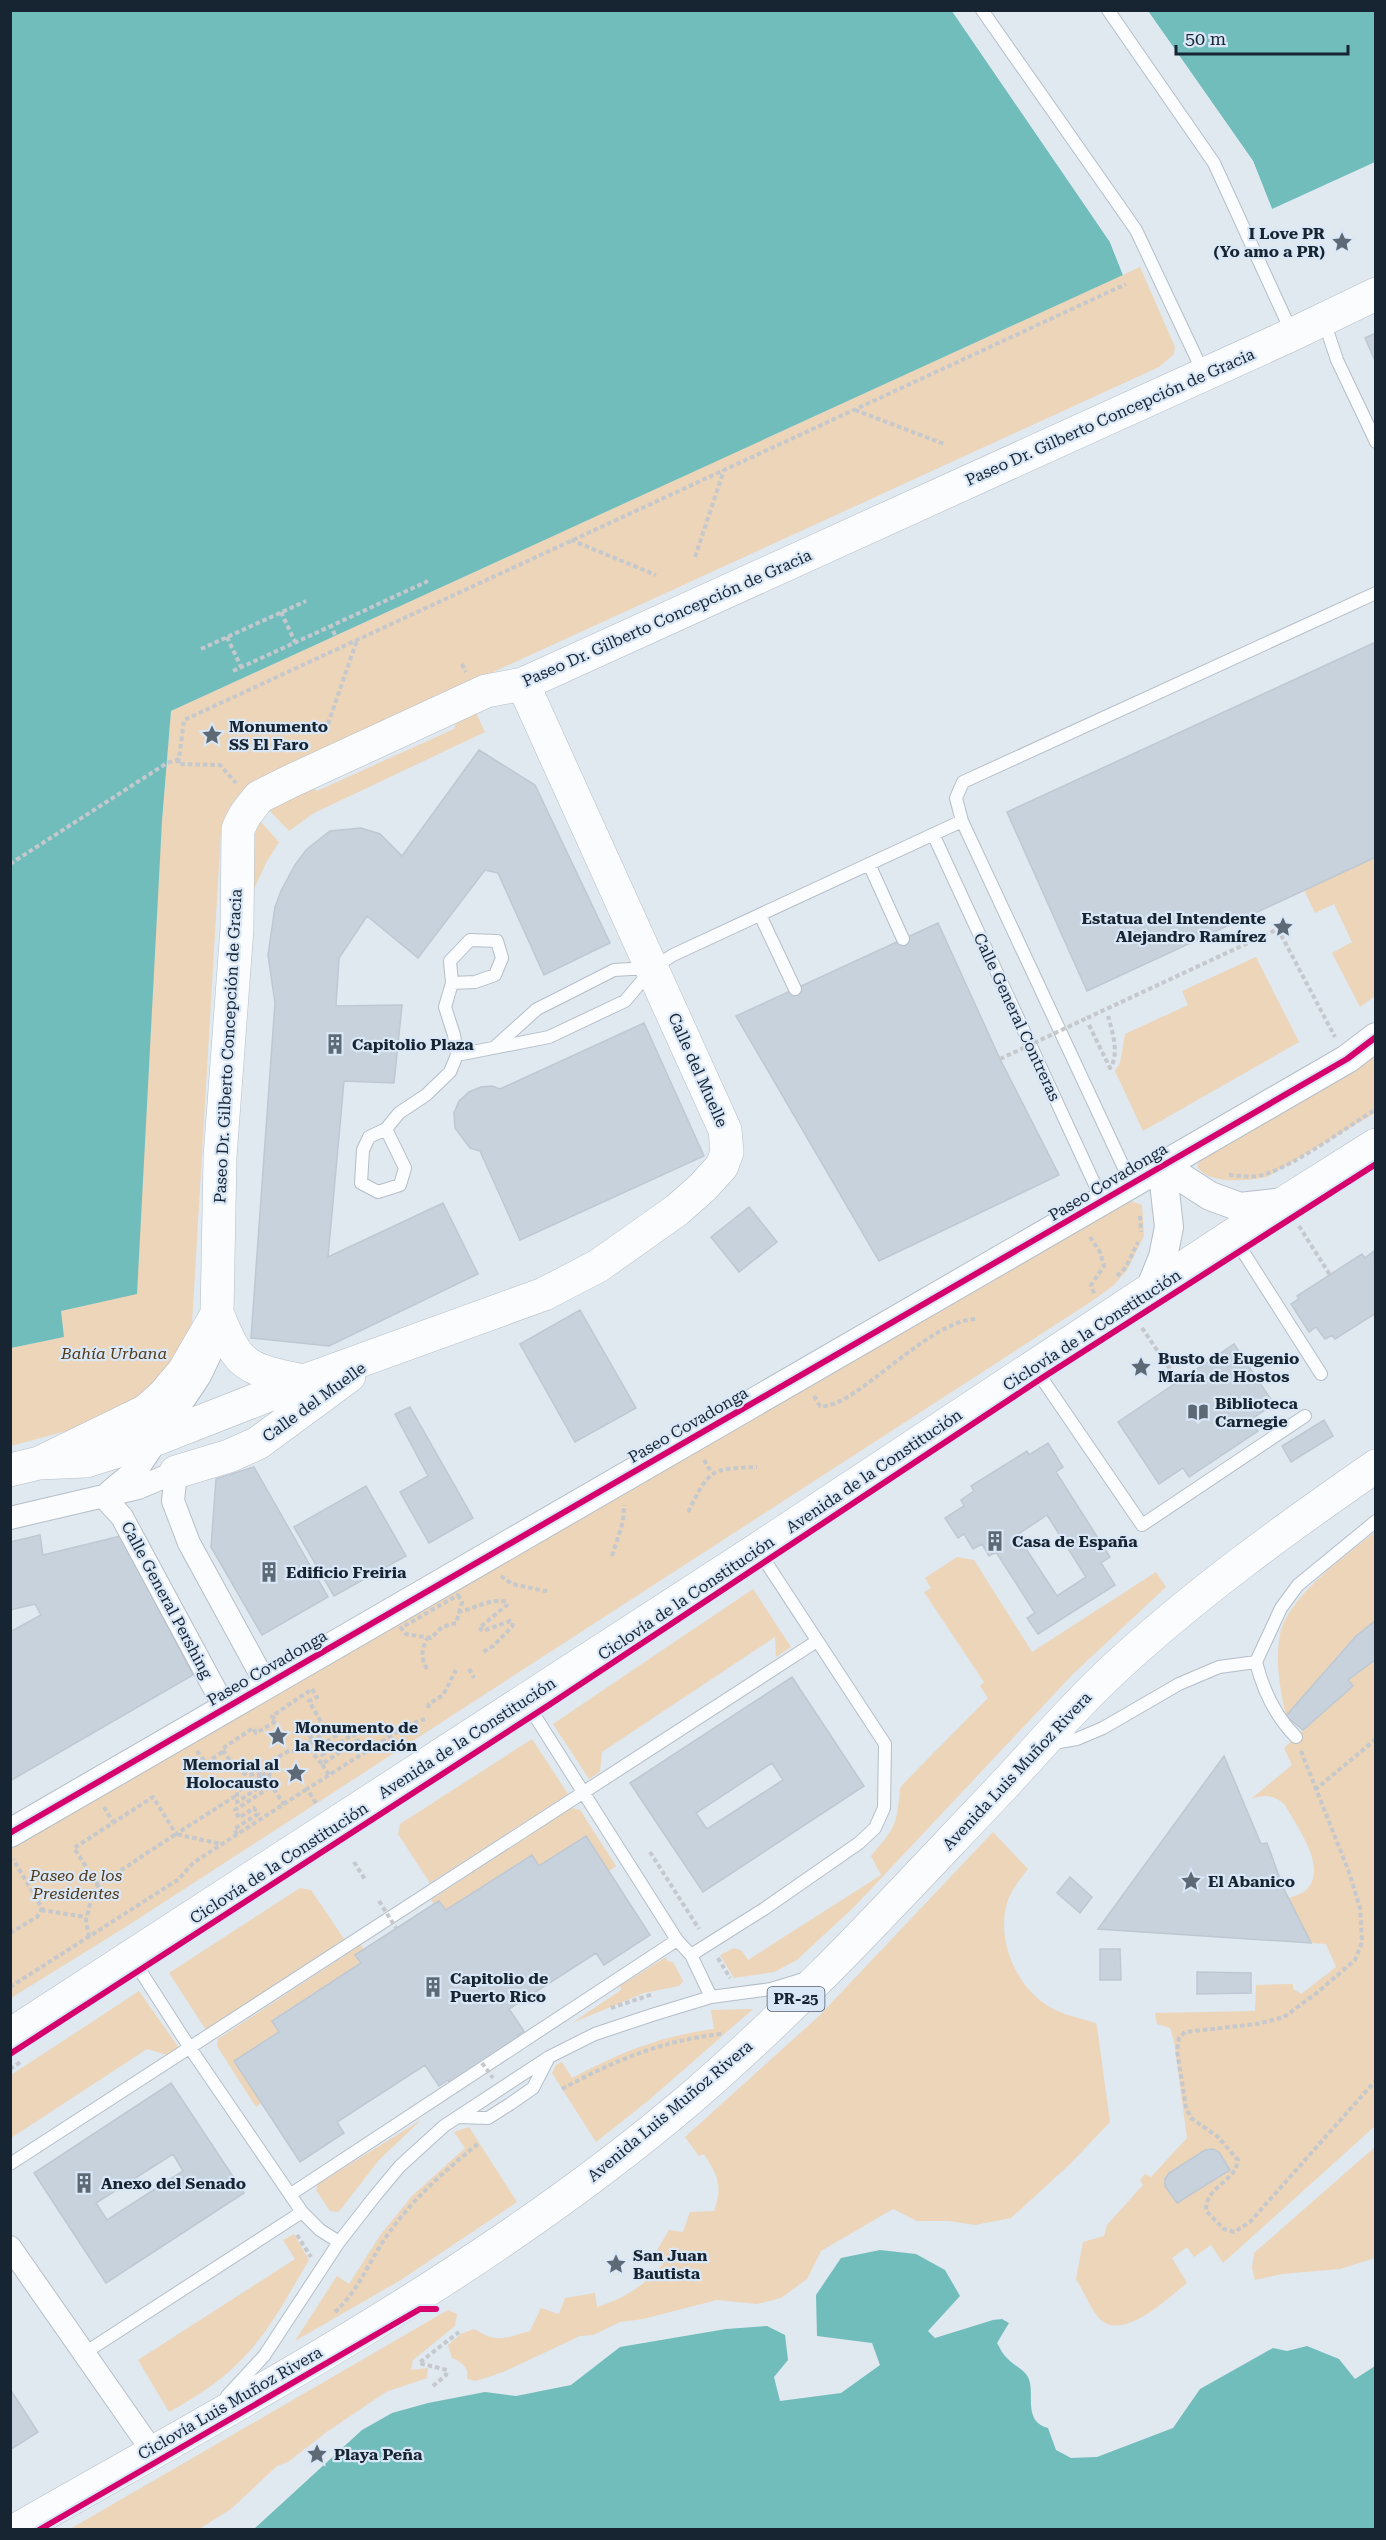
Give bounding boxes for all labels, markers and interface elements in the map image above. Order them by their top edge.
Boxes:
scale bar [1176,18,1348,56]
text: 50 m [1185,28,1226,49]
place label: I Love PR (Yo amo a PR) [1214,224,1325,261]
place icon: I Love PR (Yo amo a PR) [1330,230,1354,254]
street label: Paseo Dr. Gilberto Concepción de Gracia [962,344,1258,490]
street label: Paseo Dr. Gilberto Concepción de Gracia [519,545,815,691]
place label: Monumento SS El Faro [229,717,328,754]
place icon: Monumento SS El Faro [200,723,224,747]
street label: Paseo Dr. Gilberto Concepción de Gracia [210,888,246,1204]
place label: Estatua del Intendente Alejandro Ramírez [1082,909,1266,946]
place icon: Estatua del Intendente Alejandro Ramírez [1271,915,1295,939]
street label: Calle General Contreras [970,930,1064,1104]
street label: Calle del Muelle [664,1010,732,1130]
building icon: Capitolio Plaza [323,1032,347,1056]
place label: Capitolio Plaza [352,1035,474,1054]
street label: Paseo Covadonga [1045,1139,1171,1225]
street label: Ciclovía de la Constitución [999,1265,1185,1395]
park label: Bahía Urbana [60,1344,167,1363]
place label: Busto de Eugenio María de Hostos [1158,1349,1299,1386]
place icon: Busto de Eugenio María de Hostos [1129,1355,1153,1379]
street label: Calle del Muelle [259,1358,370,1446]
street label: Paseo Covadonga [625,1383,752,1467]
place label: Biblioteca Carnegie [1215,1394,1298,1431]
library icon: Biblioteca Carnegie [1186,1400,1210,1424]
street label: Avenida de la Constitución [782,1405,966,1537]
street label: Calle General Pershing [117,1518,217,1683]
building icon: Casa de España [983,1529,1007,1553]
street label: Ciclovía de la Constitución [594,1532,778,1664]
place label: Casa de España [1012,1532,1138,1551]
building icon: Edificio Freiria [257,1560,281,1584]
place label: Edificio Freiria [286,1563,407,1582]
street label: Paseo Covadonga [204,1626,331,1710]
street label: Avenida de la Constitución [375,1673,559,1803]
street label: Avenida Luis Muñoz Rivera [939,1688,1096,1854]
place label: Monumento de la Recordación [295,1718,418,1755]
place icon: Monumento de la Recordación [266,1724,290,1748]
place label: Memorial al Holocausto [183,1755,280,1792]
place icon: Memorial al Holocausto [284,1761,308,1785]
street label: Ciclovía de la Constitución [186,1798,372,1928]
park label: Paseo de los Presidentes [29,1866,122,1903]
place icon: El Abanico [1179,1869,1203,1893]
place label: El Abanico [1208,1872,1295,1891]
place label: Capitolio de Puerto Rico [450,1969,548,2006]
building icon: Capitolio de Puerto Rico [421,1975,445,1999]
road number: PR-25 [768,1987,824,2011]
street label: Avenida Luis Muñoz Rivera [584,2036,757,2186]
building icon: Anexo del Senado [72,2171,96,2195]
place label: Anexo del Senado [101,2174,246,2193]
place label: San Juan Bautista [633,2246,708,2283]
place icon: San Juan Bautista [604,2252,628,2276]
street label: Ciclovía Luis Muñoz Rivera [134,2342,326,2464]
place icon: Playa Peña [305,2442,329,2466]
place label: Playa Peña [334,2445,423,2464]

